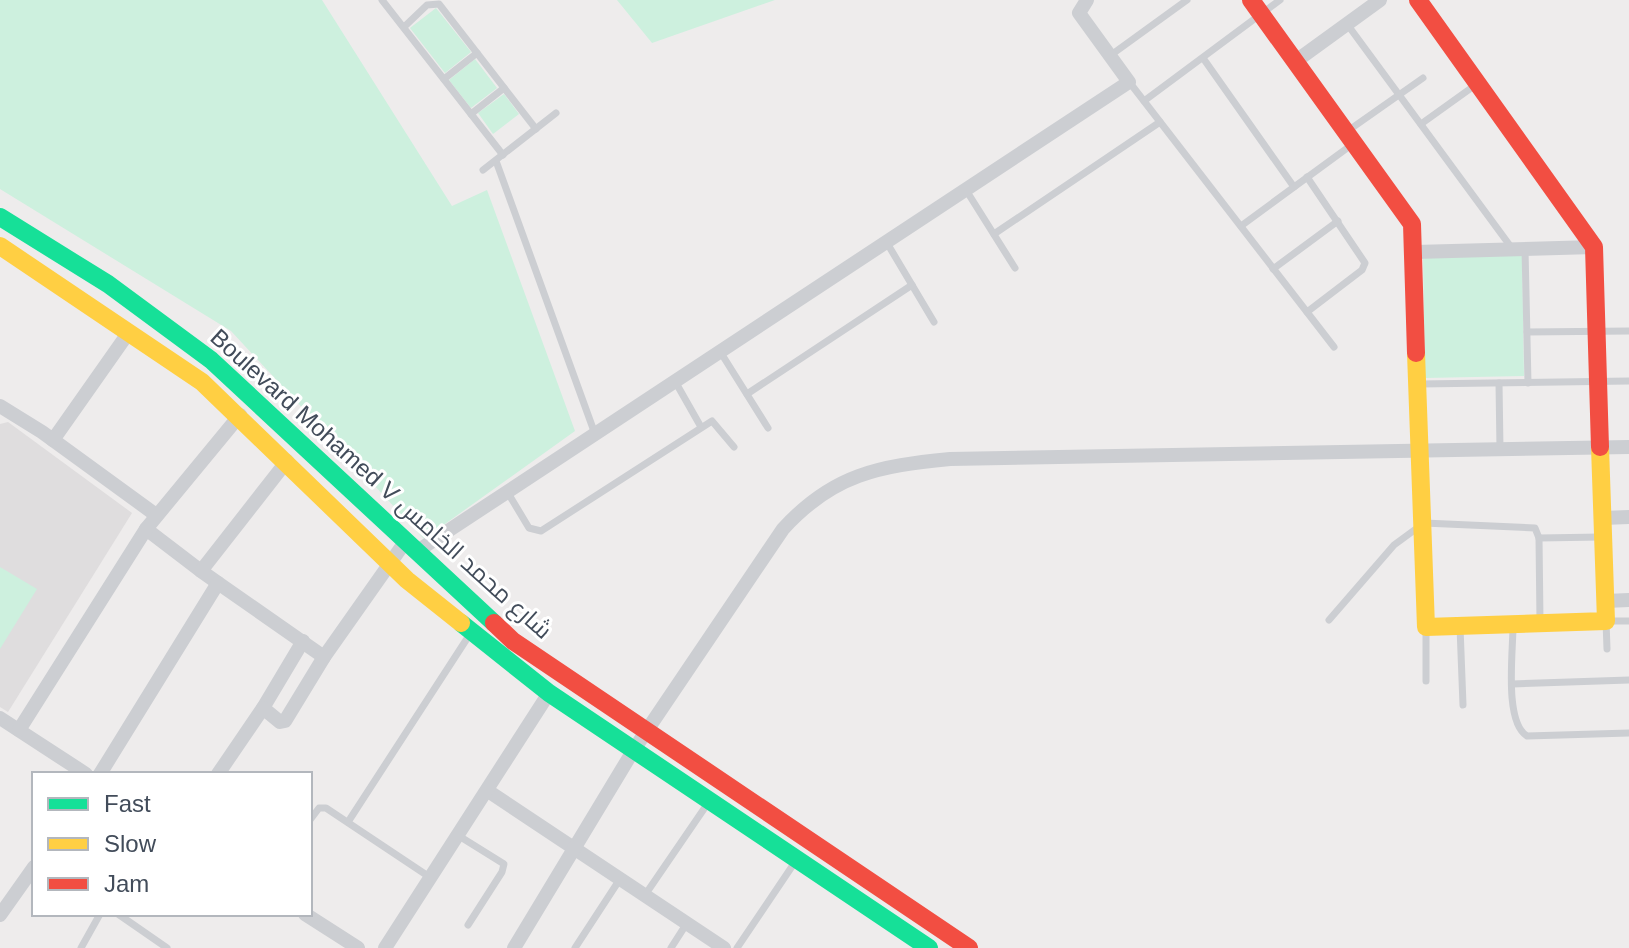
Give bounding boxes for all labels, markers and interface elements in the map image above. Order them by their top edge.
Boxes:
street label: Boulevard Mohamed V شارع محمد الخامس [203,323,557,646]
legend [32,772,312,916]
text: Fast [104,790,151,817]
text: Slow [104,830,157,857]
text: Jam [104,870,149,897]

